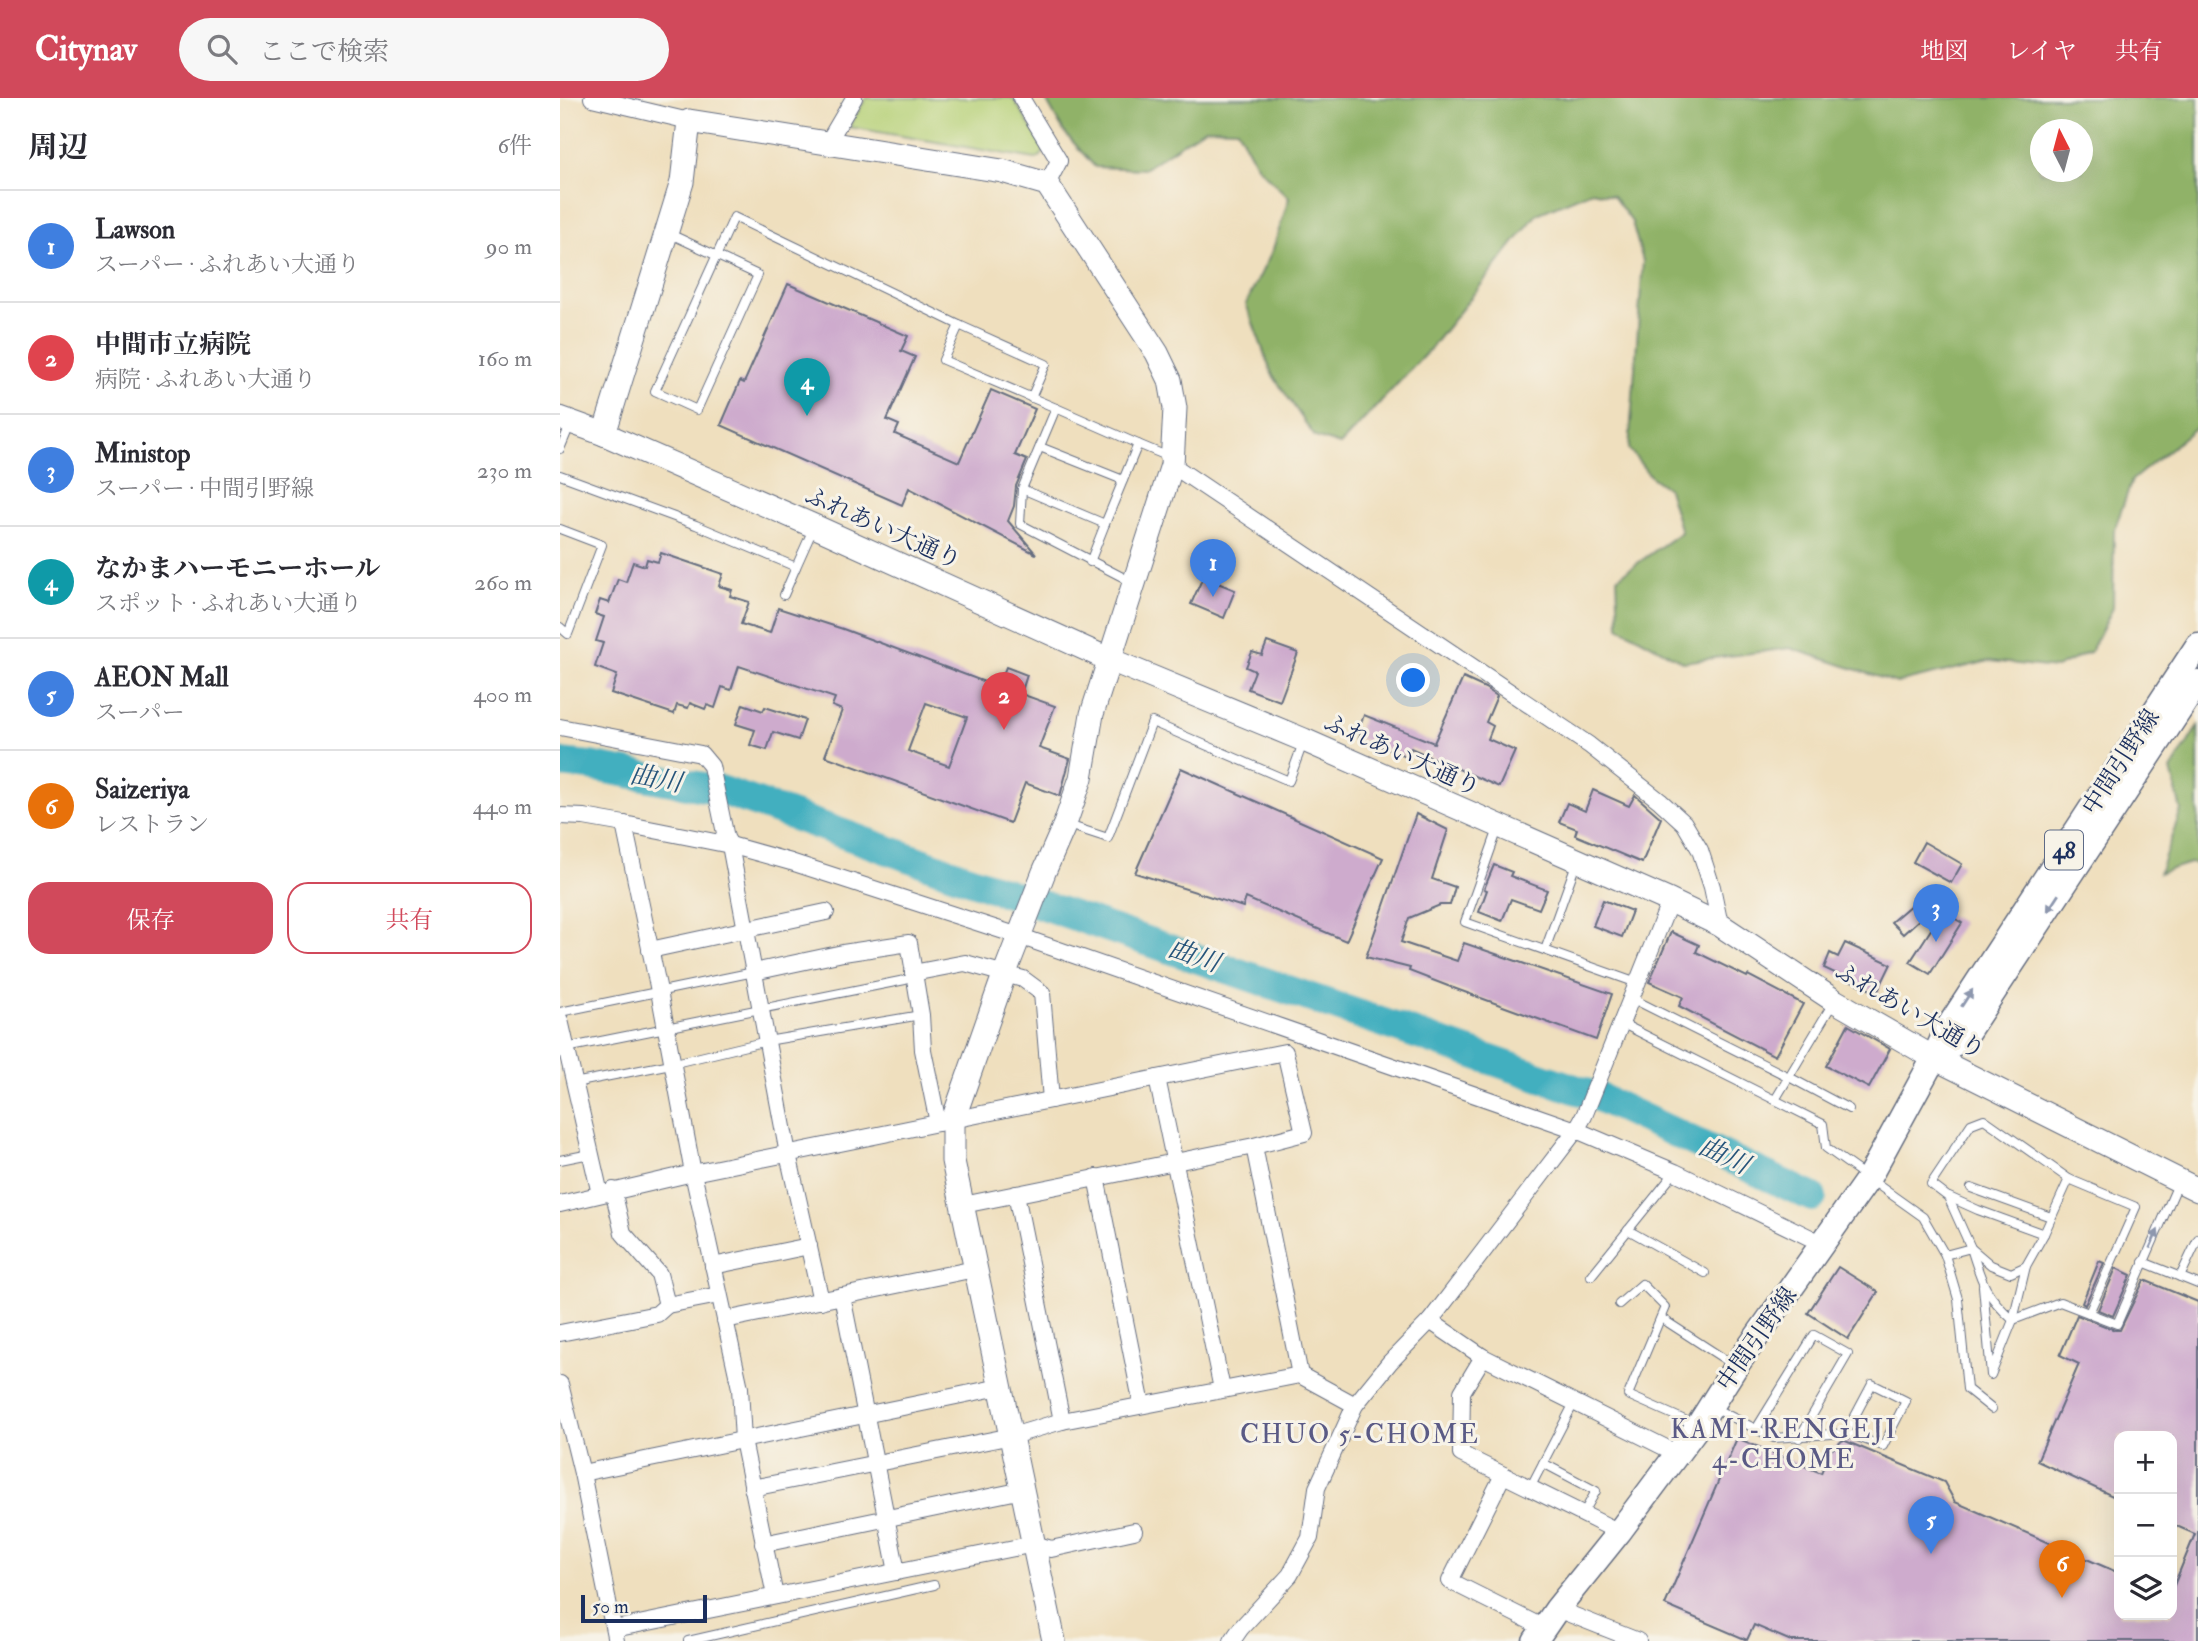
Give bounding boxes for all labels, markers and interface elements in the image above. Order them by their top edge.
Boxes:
search box [179,18,669,81]
text: Citynav [35,29,137,70]
icon: search [203,30,241,68]
text: ここで検索 [259,36,389,68]
text: 地図 [1920,36,1968,67]
text: レイヤ [2006,36,2077,67]
text: 共有 [2115,36,2163,67]
north arrow [2030,119,2093,182]
text: 周辺 [28,129,88,166]
text: 6件 [497,131,532,160]
text: Lawson [95,214,175,246]
text: 1 [47,232,55,261]
text: 90 m [486,232,532,261]
text: スーパー · ふれあい大通り [95,250,360,279]
text: 中間市立病院 [95,329,251,361]
text: 2 [45,344,57,373]
text: 160 m [478,344,532,373]
pin: 4 [784,358,830,416]
text: 病院 · ふれあい大通り [95,365,316,394]
text: Ministop [95,438,190,470]
text: 3 [47,456,55,485]
text: 230 m [477,456,532,485]
text: スーパー · 中間引野線 [95,474,314,503]
street label: ふれあい大通り [800,480,966,576]
pin: 1 [1190,539,1236,597]
text: なかまハーモニーホール [95,553,380,585]
text: 4 [45,568,57,597]
text: 260 m [474,568,532,597]
text: スポット · ふれあい大通り [95,589,362,618]
text: AEON Mall [95,662,229,694]
your location [1396,663,1430,697]
pin: 2 [981,672,1027,730]
text: 5 [46,680,56,709]
text: 400 m [473,680,532,709]
text: スーパー [95,698,185,727]
street label: 中間引野線 [2075,703,2167,821]
street label: ふれあい大通り [1319,707,1485,803]
water label: 曲川 [628,759,687,800]
text: Saizeriya [95,774,189,806]
text: 6 [45,792,57,821]
text: 440 m [473,792,532,821]
text: レストラン [95,810,209,839]
road number: 48 [2045,830,2083,870]
button: 保存 [28,882,273,954]
button: 共有 [287,882,532,954]
pin: 3 [1913,884,1959,942]
one-way arrow [2046,894,2060,912]
water label: 曲川 [1164,932,1227,981]
street label: ふれあい大通り [1830,956,1990,1066]
one-way arrow [1960,989,1973,1008]
water label: 曲川 [1694,1131,1757,1183]
one-way arrow [2148,1229,2160,1249]
street label: 中間引野線 [1710,1281,1804,1397]
district label: KAMI-RENGEJI 4-CHOME [1670,1414,1898,1476]
district label: CHUO 5-CHOME [1240,1419,1480,1451]
map controls [2114,1431,2177,1620]
button: + [2114,1431,2177,1494]
button: − [2114,1494,2177,1557]
pin: 5 [1908,1496,1954,1554]
pin: 6 [2039,1540,2085,1598]
button: layers [2114,1557,2177,1620]
scale bar [581,1592,707,1624]
text: 50 m [592,1595,629,1619]

